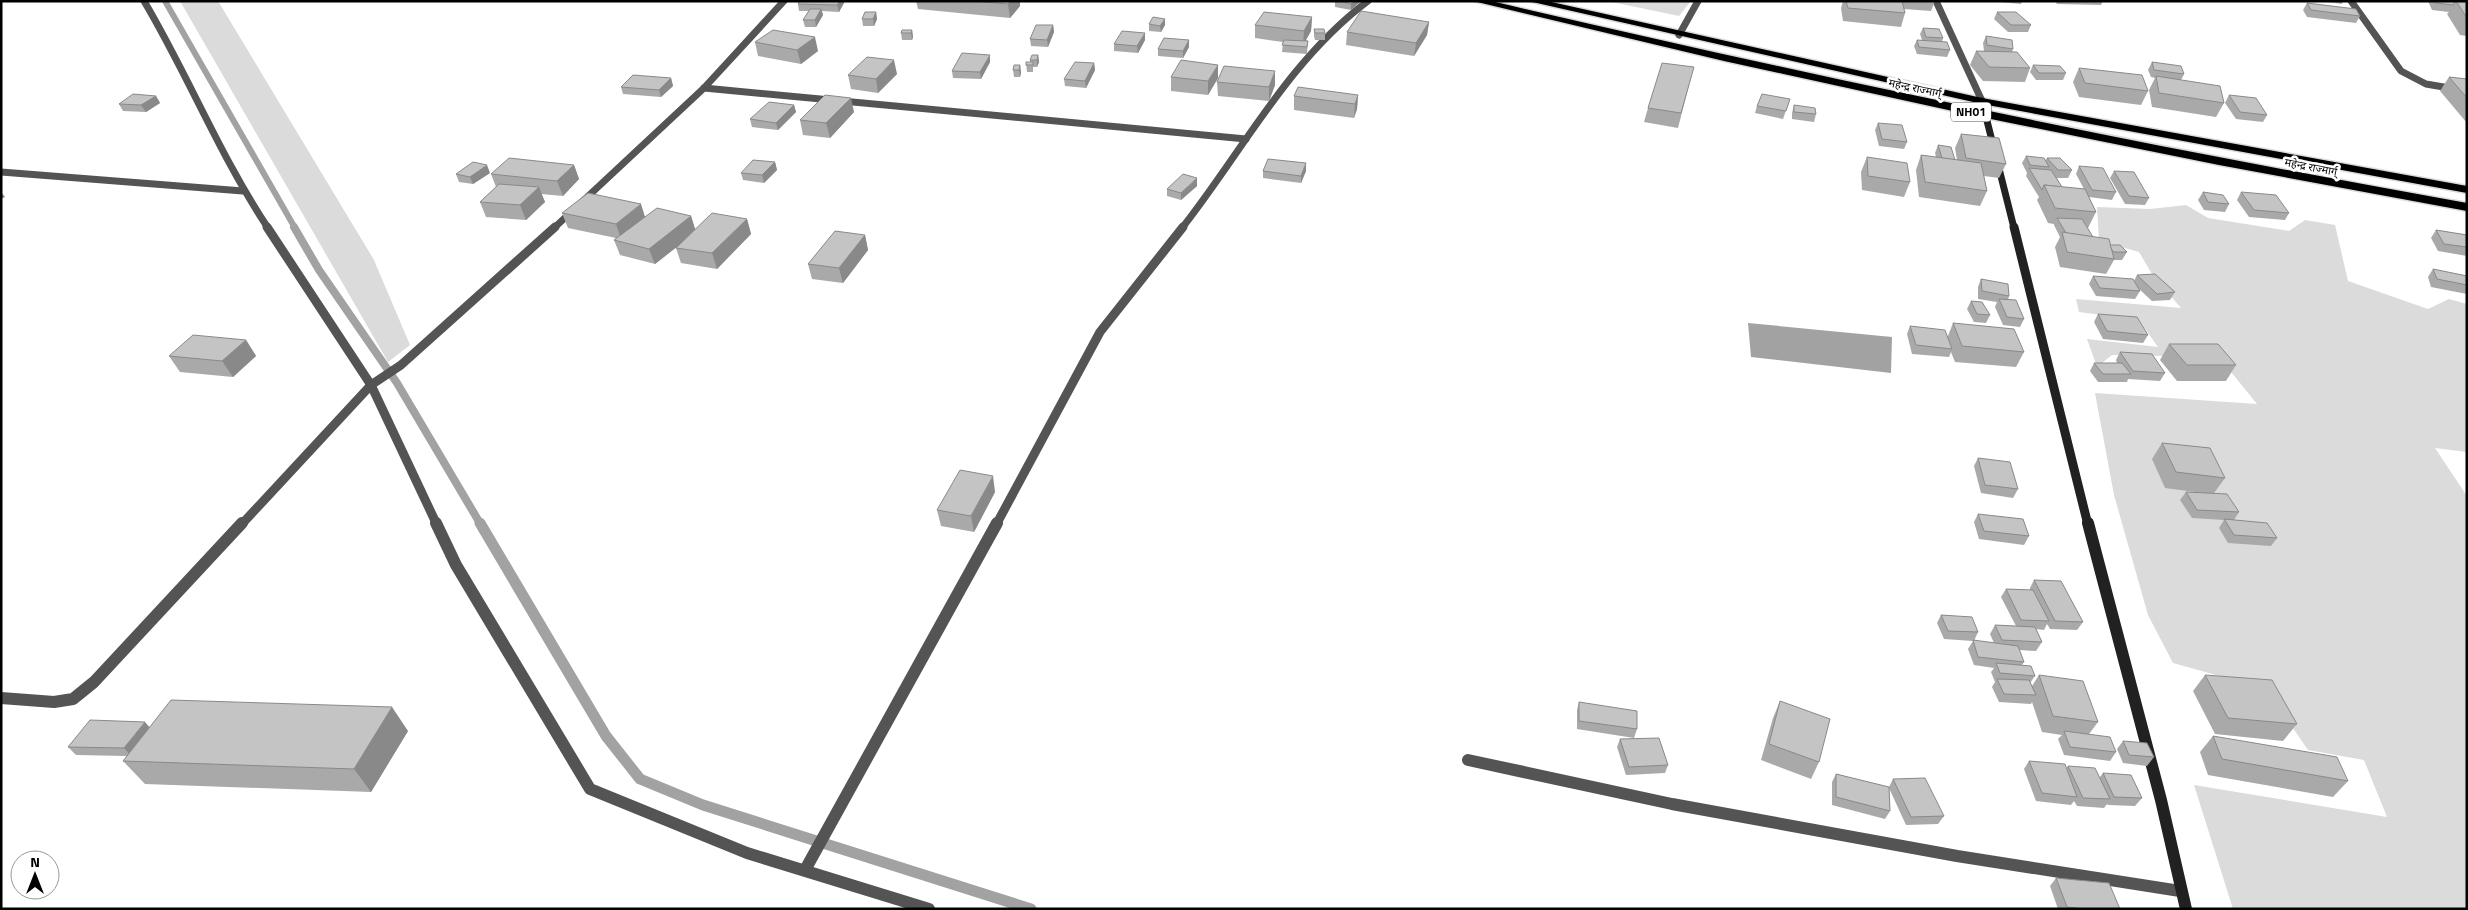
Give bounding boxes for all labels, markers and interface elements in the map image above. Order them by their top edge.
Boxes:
street label: महेन्द्र राज्मार्ग् [1887,75,1945,102]
road number: NH01 [1951,102,1991,121]
street label: महेन्द्र राज्मार्ग् [2283,154,2341,180]
north arrow [10,850,60,900]
text: N [30,851,40,872]

